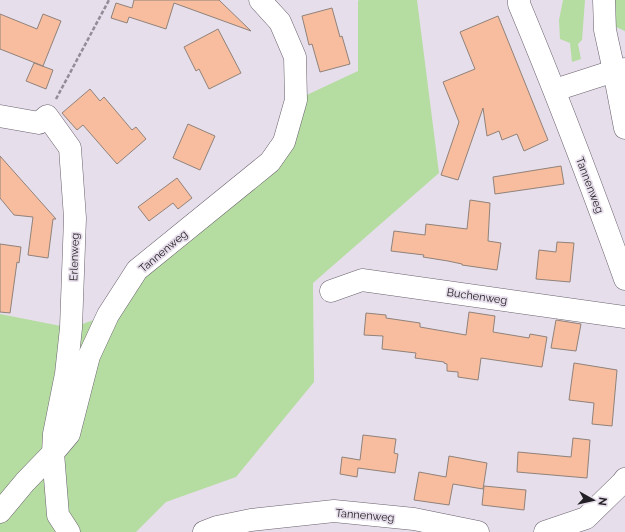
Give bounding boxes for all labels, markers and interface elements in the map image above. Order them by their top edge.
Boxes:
street label: Tannenweg [573,155,606,215]
street label: Tannenweg [136,227,190,275]
street label: Erlenweg [67,233,82,281]
street label: Buchenweg [446,286,508,307]
north arrow [573,480,613,520]
text: N [595,496,609,506]
street label: Tannenweg [335,506,395,525]

